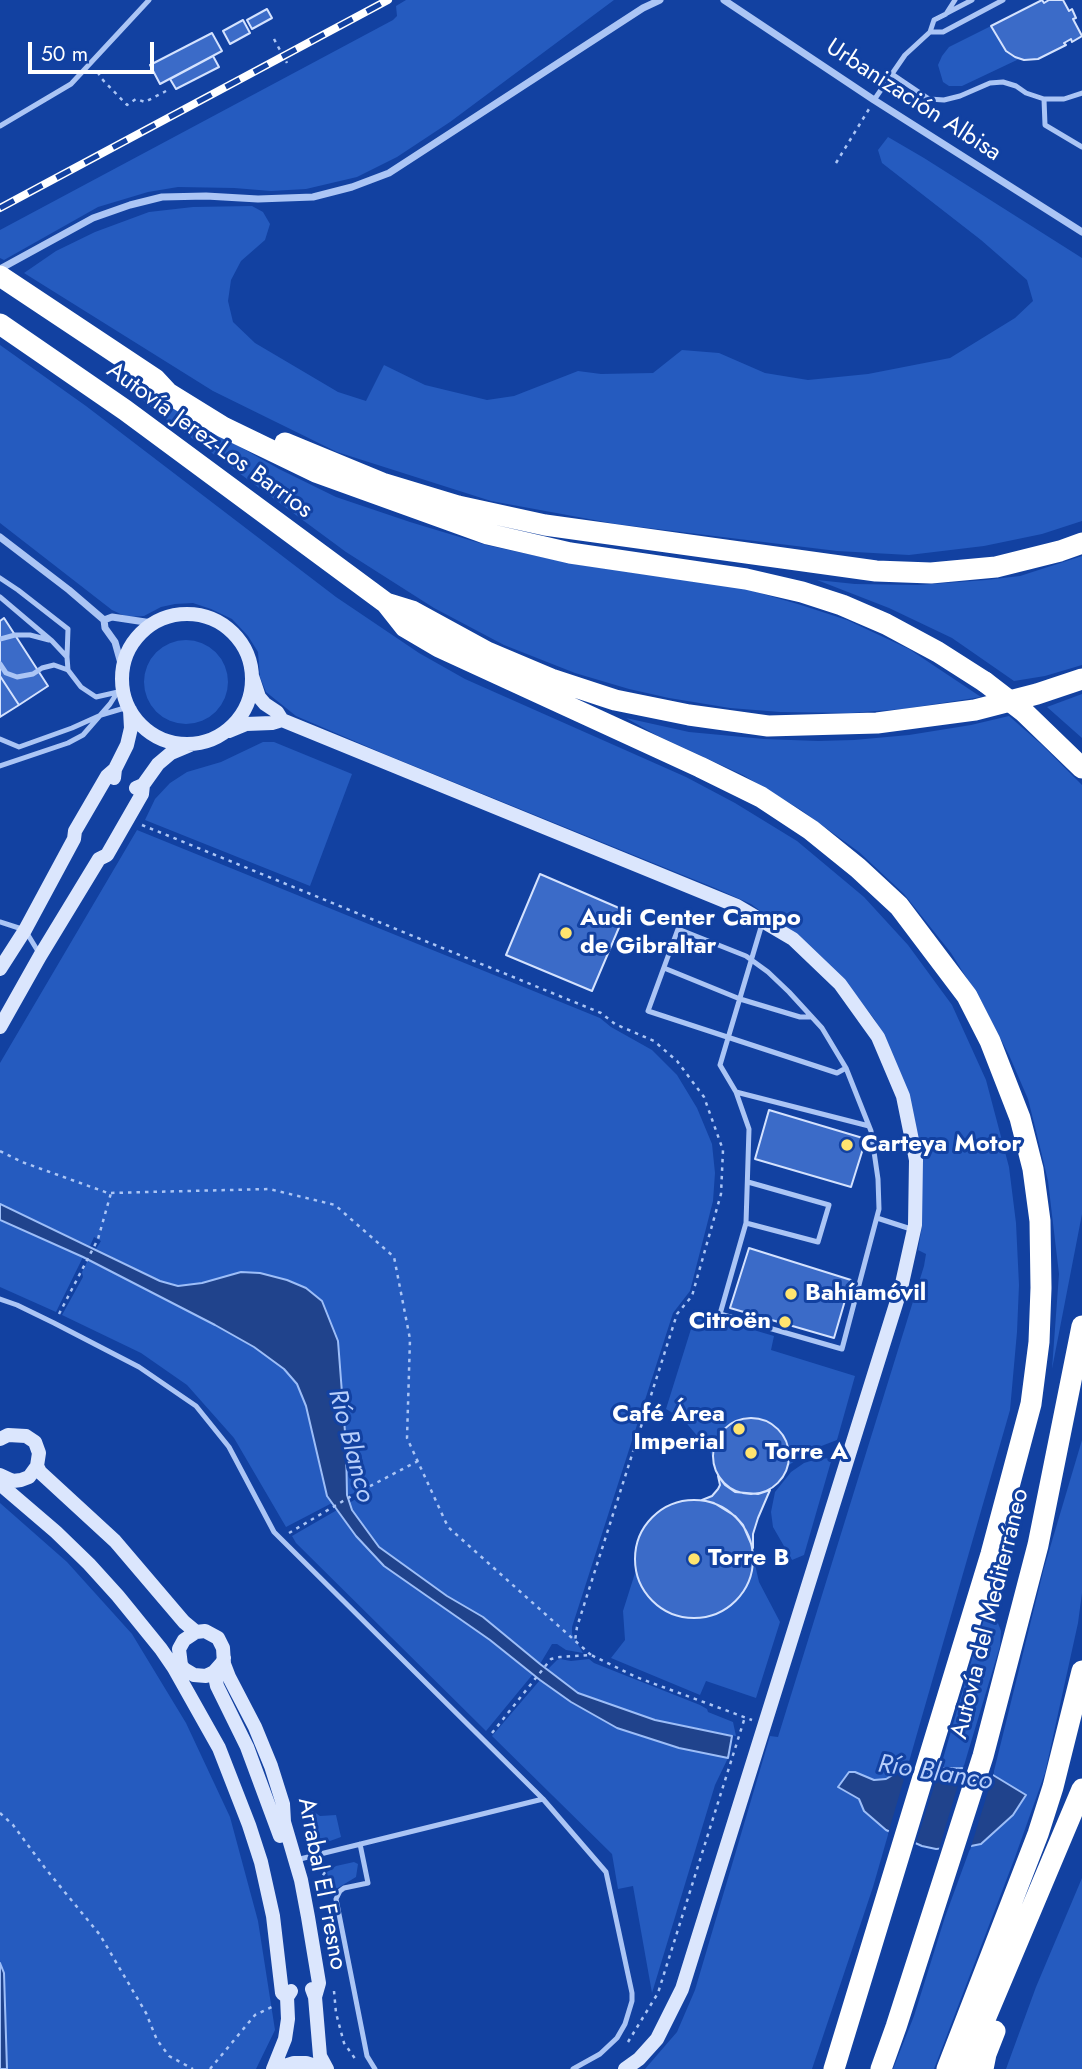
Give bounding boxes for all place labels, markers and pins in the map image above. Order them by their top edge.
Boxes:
place label: Audi Center Campo de Gibraltar [580,905,801,961]
marker: Audi Center Campo de Gibraltar [558,925,574,941]
place label: Carteya Motor [861,1131,1021,1159]
marker: Carteya Motor [839,1137,855,1153]
place label: Bahíamóvil [805,1280,926,1308]
marker: Bahíamóvil [783,1286,799,1302]
place label: Citroën [689,1308,771,1336]
marker: Citroën [777,1314,793,1330]
place label: Café Área Imperial [612,1401,725,1457]
marker: Café Área Imperial [731,1421,747,1437]
place label: Torre A [765,1439,848,1467]
marker: Torre A [743,1445,759,1461]
place label: Torre B [708,1545,789,1573]
marker: Torre B [686,1551,702,1567]

